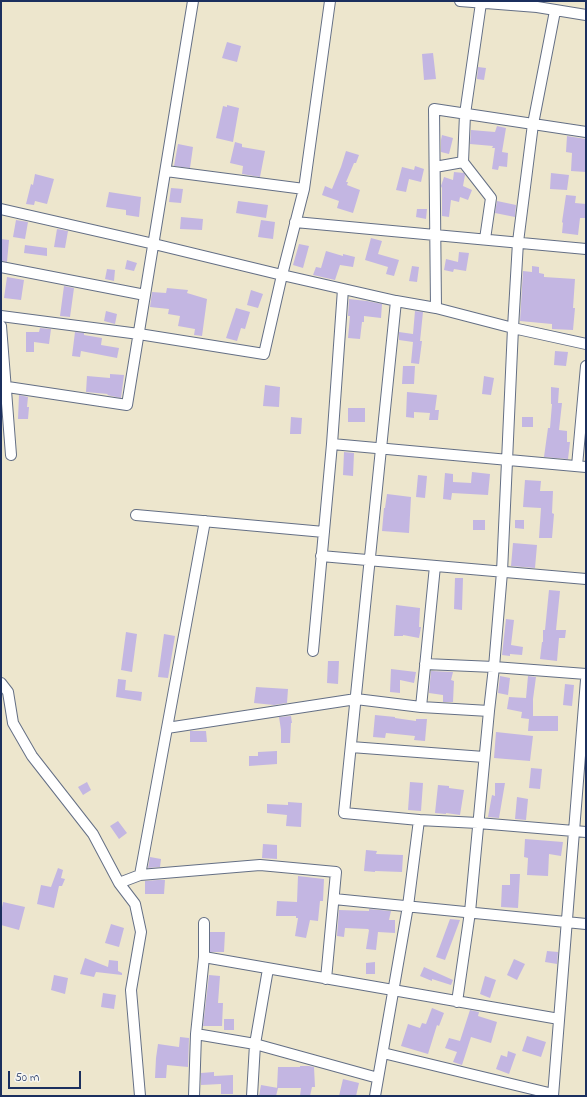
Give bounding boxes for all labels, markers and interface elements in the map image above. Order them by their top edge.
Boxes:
scale bar [10,1063,83,1089]
text: 50 m [15,1069,39,1087]

